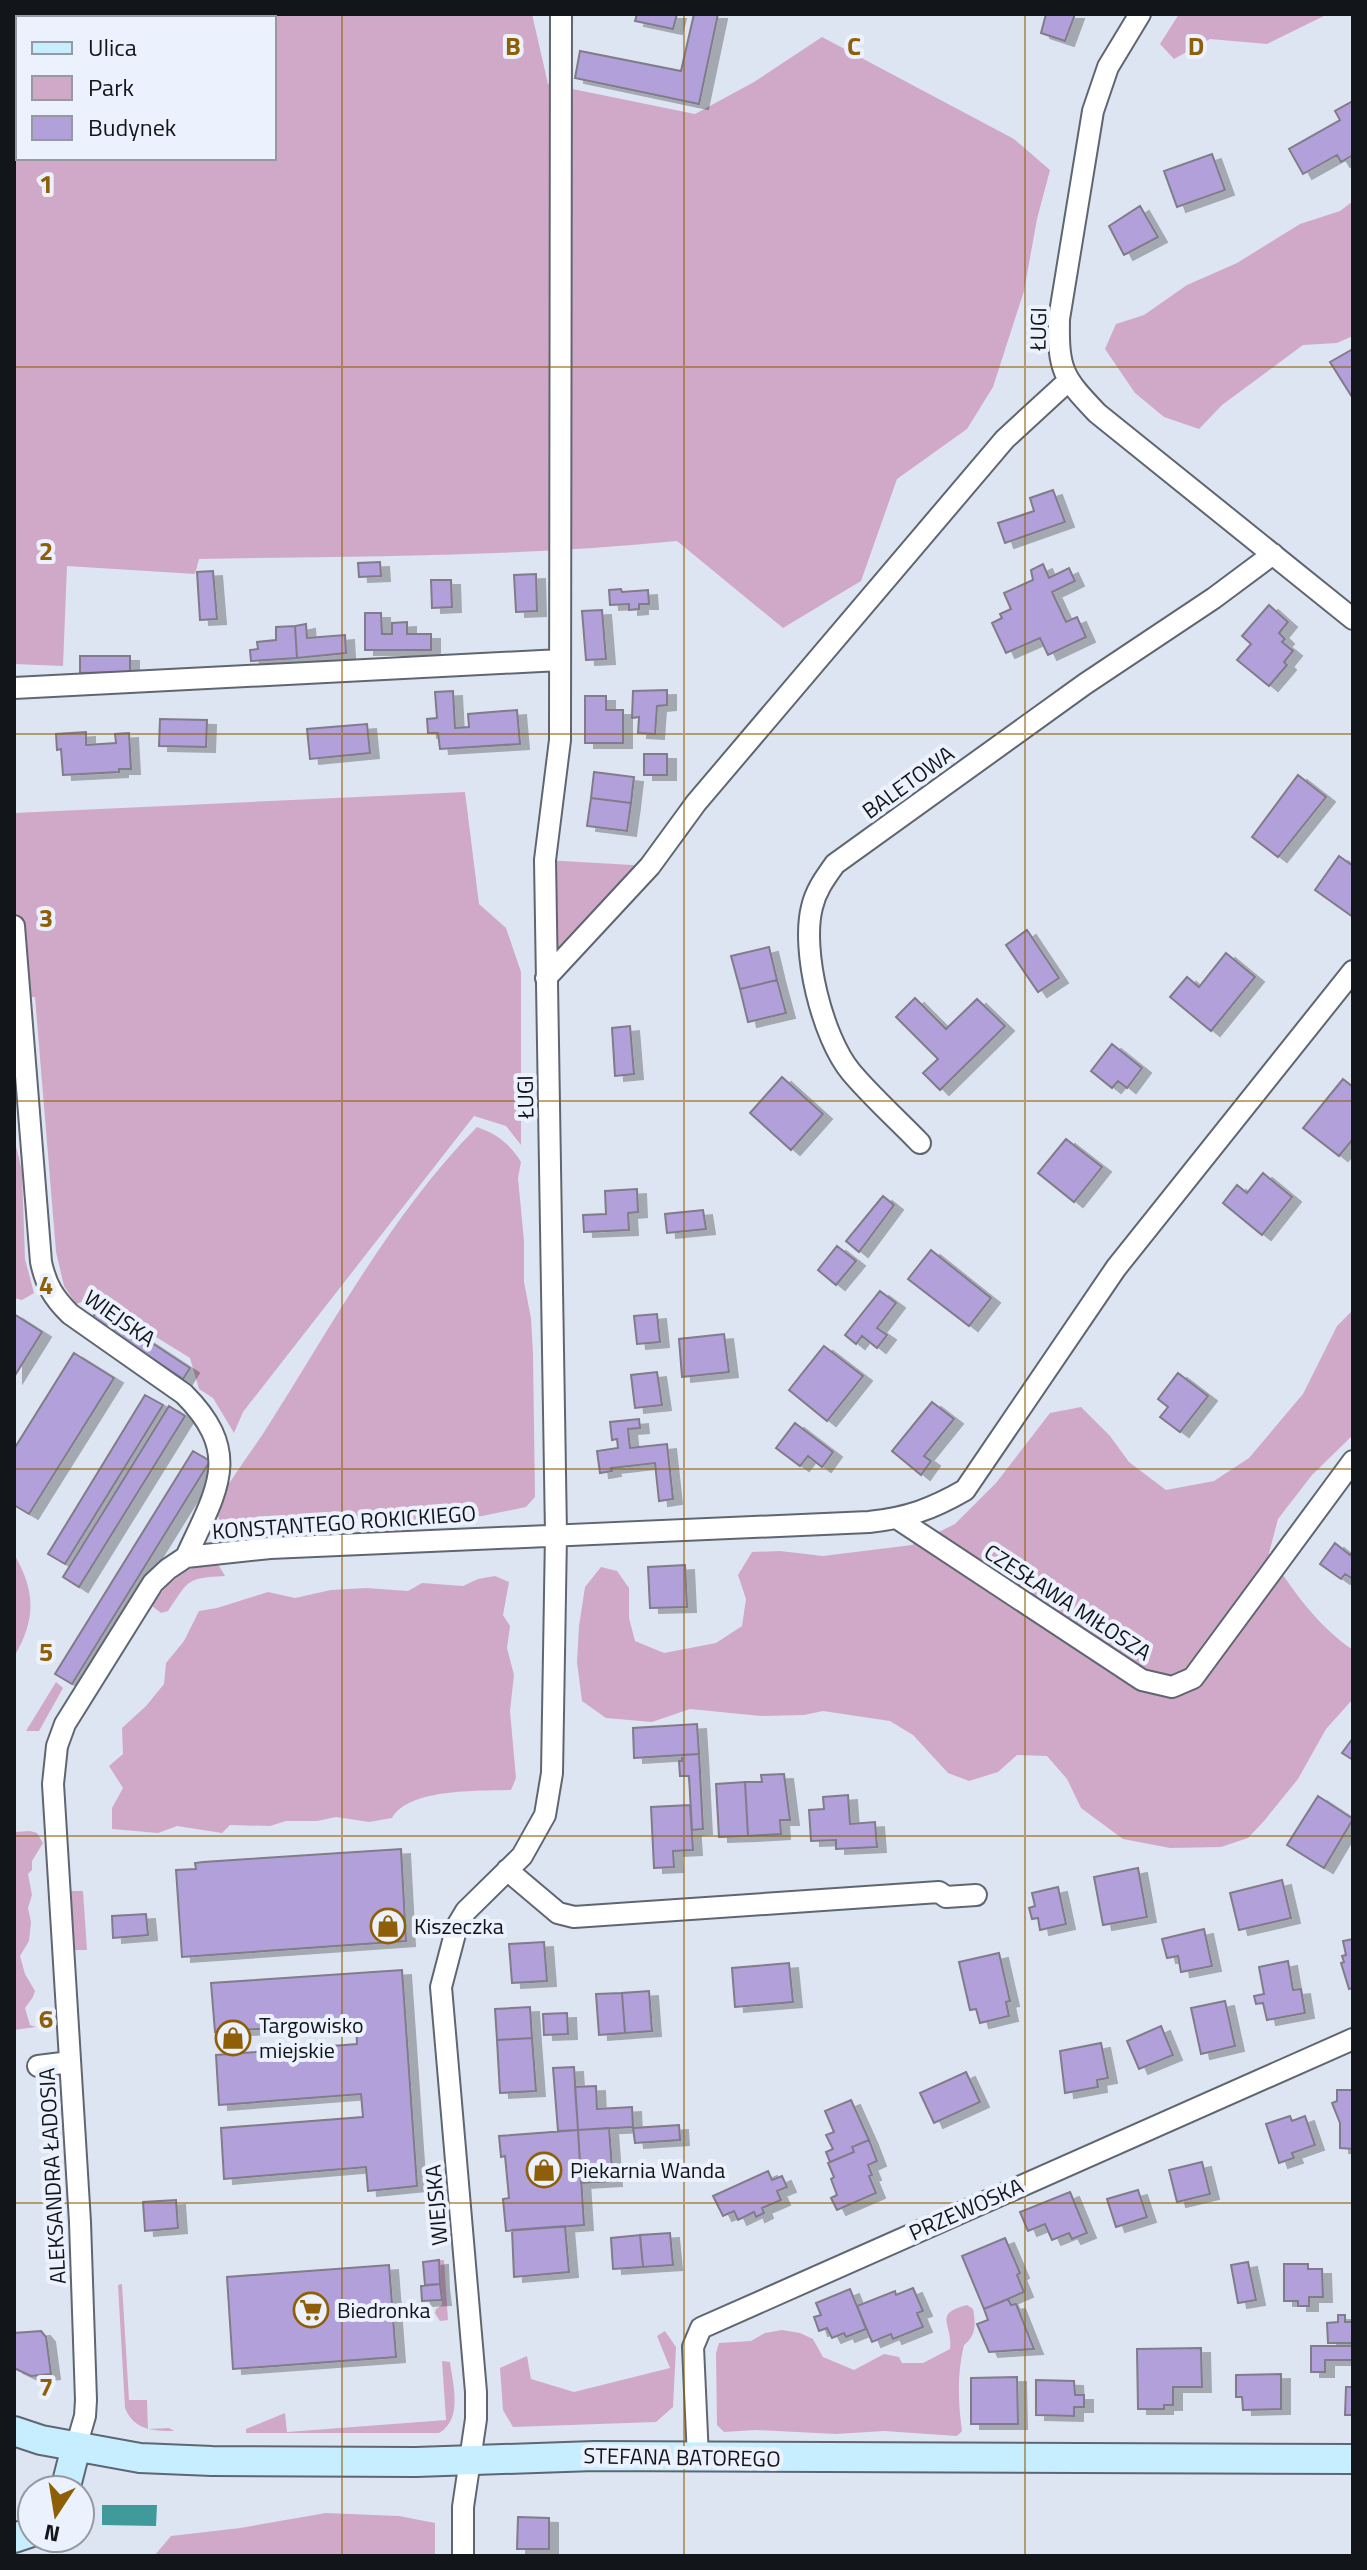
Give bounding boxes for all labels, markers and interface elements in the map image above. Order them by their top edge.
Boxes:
legend [16,16,276,160]
text: B [505,26,521,65]
text: C [847,26,861,65]
text: D [1188,26,1204,65]
text: Ulica [88,29,137,65]
text: Park [88,69,134,105]
text: Budynek [88,109,177,145]
text: 1 [39,164,53,203]
street label: ŁUGI [1021,307,1055,352]
text: 2 [39,531,53,570]
street label: BALETOWA [855,737,961,827]
text: 3 [39,898,53,937]
street label: ŁUGI [508,1075,542,1120]
text: 4 [39,1265,53,1304]
street label: WIEJSKA [77,1281,163,1355]
street label: KONSTANTEGO ROKICKIEGO [211,1496,477,1548]
street label: CZESŁAWA MIŁOSZA [978,1535,1158,1669]
text: 5 [39,1632,53,1671]
shop icon: Kiszeczka [369,1907,407,1945]
place label: Kiszeczka [414,1909,504,1943]
text: 6 [39,1999,53,2038]
place label: Targowisko miejskie [259,2008,364,2067]
shop icon: Targowisko miejskie [214,2019,252,2057]
street label: ALEKSANDRA ŁADOSIA [29,2067,75,2285]
shop icon: Piekarnia Wanda [525,2151,563,2189]
place label: Piekarnia Wanda [570,2153,725,2187]
street label: WIEJSKA [416,2163,456,2247]
street label: PRZEWOSKA [903,2169,1029,2249]
supermarket icon: Biedronka [292,2291,330,2329]
place label: Biedronka [337,2293,430,2327]
text: 7 [39,2367,53,2406]
street label: STEFANA BATOREGO [583,2438,781,2476]
north arrow [16,2474,96,2554]
text: N [41,2515,63,2552]

